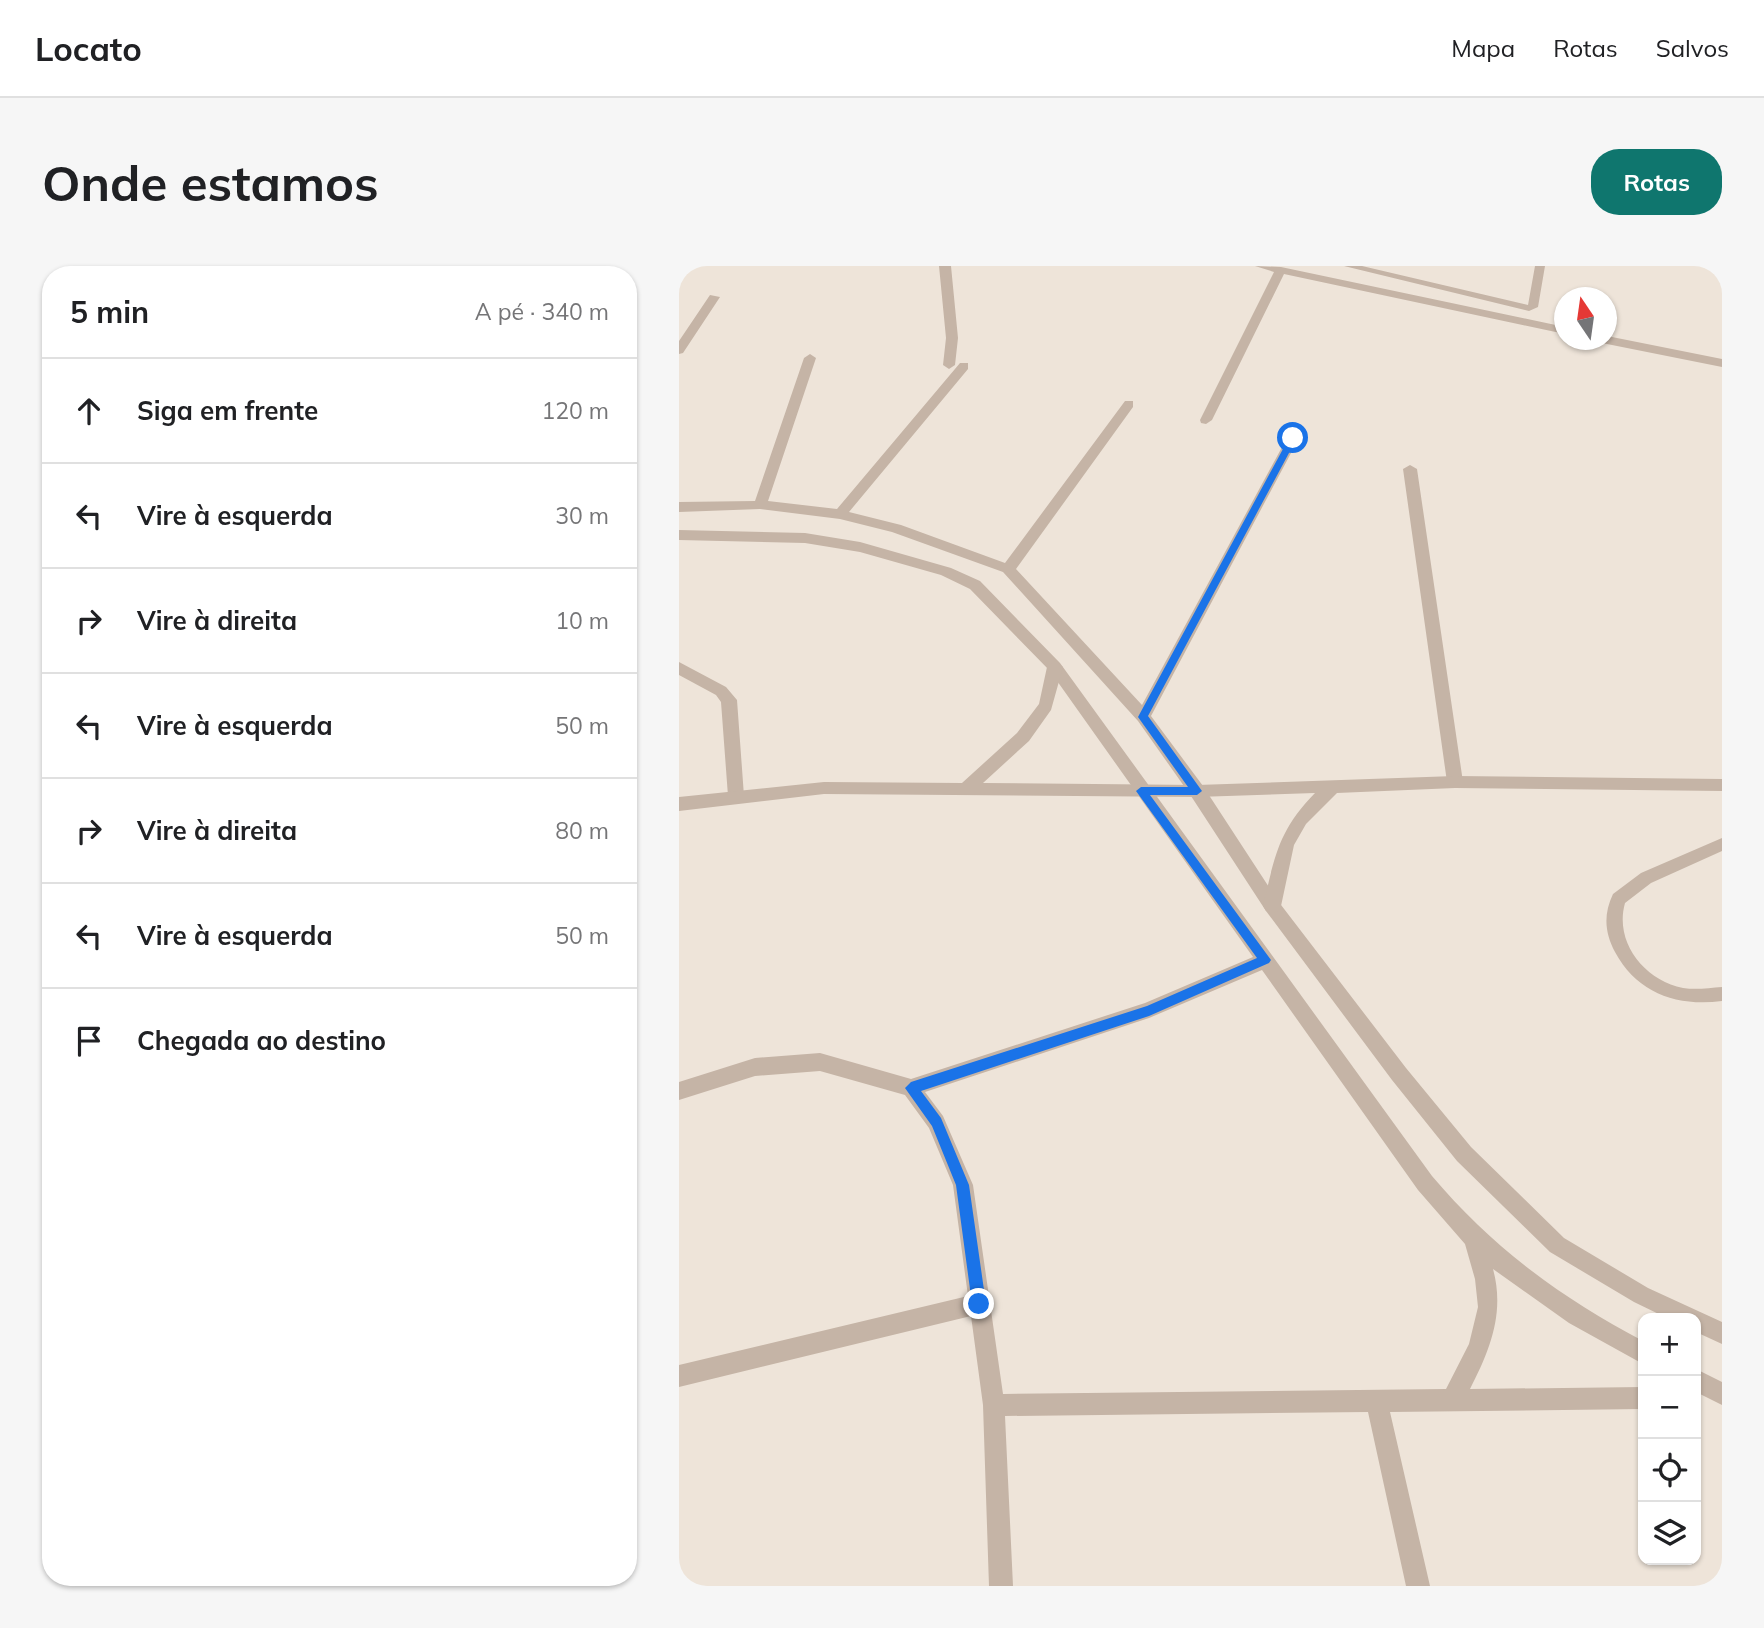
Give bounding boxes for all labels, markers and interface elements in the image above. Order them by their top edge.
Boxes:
text: Locato [35,28,142,69]
text: Mapa [1451,33,1515,63]
text: Rotas [1553,33,1618,63]
text: Salvos [1656,33,1729,63]
button: Rotas [1591,149,1722,215]
text: Onde estamos [42,152,378,213]
north arrow [1554,287,1617,350]
text: 5 min [70,293,149,331]
text: A pé · 340 m [475,297,609,326]
icon: ahead [70,392,108,430]
text: Siga em frente [137,394,318,427]
text: 120 m [541,396,609,425]
route start [1277,422,1308,453]
icon: left [70,497,108,535]
text: Vire à esquerda [137,499,333,532]
text: 30 m [555,501,609,530]
icon: right [70,602,108,640]
text: Vire à direita [137,604,297,637]
text: 10 m [555,606,609,635]
icon: left [70,707,108,745]
text: Vire à esquerda [137,709,333,742]
text: 50 m [555,711,609,740]
icon: right [70,812,108,850]
text: Vire à direita [137,814,297,847]
text: 80 m [555,816,609,845]
icon: left [70,917,108,955]
text: Vire à esquerda [137,919,333,952]
text: 50 m [555,921,609,950]
icon: arrive [70,1022,108,1060]
text: Chegada ao destino [137,1024,386,1057]
route end [963,1288,994,1319]
map controls [1638,1313,1701,1565]
button: + [1638,1313,1701,1376]
button: − [1638,1376,1701,1439]
button: locate [1638,1439,1701,1502]
button: layers [1638,1502,1701,1565]

